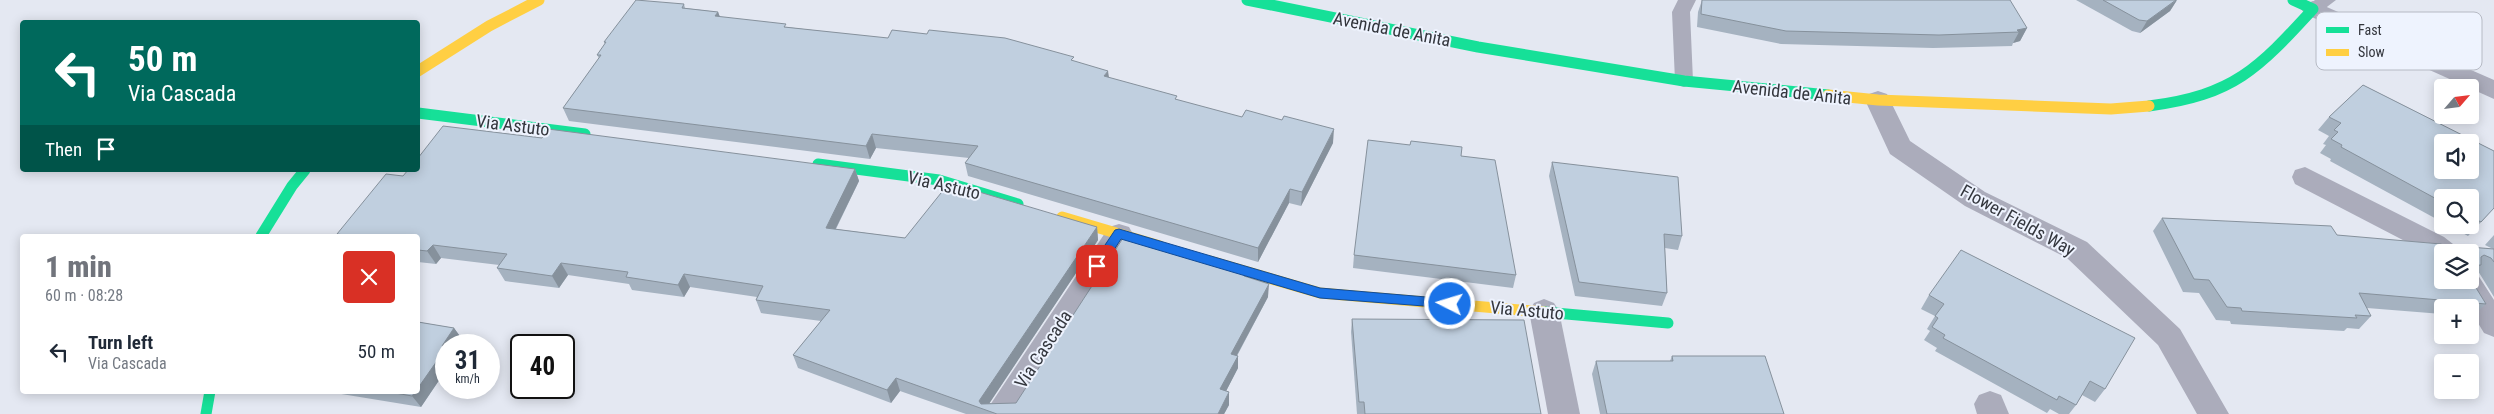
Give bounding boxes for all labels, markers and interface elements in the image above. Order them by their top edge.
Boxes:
street label: Avenida de Anita [1332,7,1452,51]
legend [2316,12,2482,70]
text: Fast [2358,22,2382,38]
text: 50 m [128,39,197,80]
icon: left [45,40,110,105]
text: Slow [2358,44,2385,60]
street label: Avenida de Anita [1732,75,1852,109]
north arrow [2434,79,2479,124]
map controls [2434,79,2479,399]
text: Via Cascada [128,81,236,106]
street label: Via Astuto [475,110,551,140]
button: sound [2434,134,2479,179]
icon: arrive [92,135,120,163]
text: Then [45,138,82,161]
street label: Via Astuto [906,166,982,204]
street label: Flower Fields Way [1957,180,2079,260]
button: search [2434,189,2479,234]
button: layers [2434,244,2479,289]
pin [1076,245,1118,287]
text: 1 min [45,249,112,284]
button: close [343,251,395,303]
icon: arrive [1083,252,1111,280]
position arrow [1423,277,1475,329]
text: 60 m · 08:28 [45,286,123,305]
street label: Via Astuto [1489,296,1565,324]
button: + [2434,299,2479,344]
street label: Via Cascada [1010,306,1076,392]
text: Turn left [88,331,153,354]
speed limit sign: 40 [510,334,575,399]
icon: left [45,338,73,366]
text: 50 m [358,340,395,363]
text: 31 [455,346,480,375]
text: Via Cascada [88,354,167,373]
button: − [2434,354,2479,399]
text: km/h [455,372,480,386]

